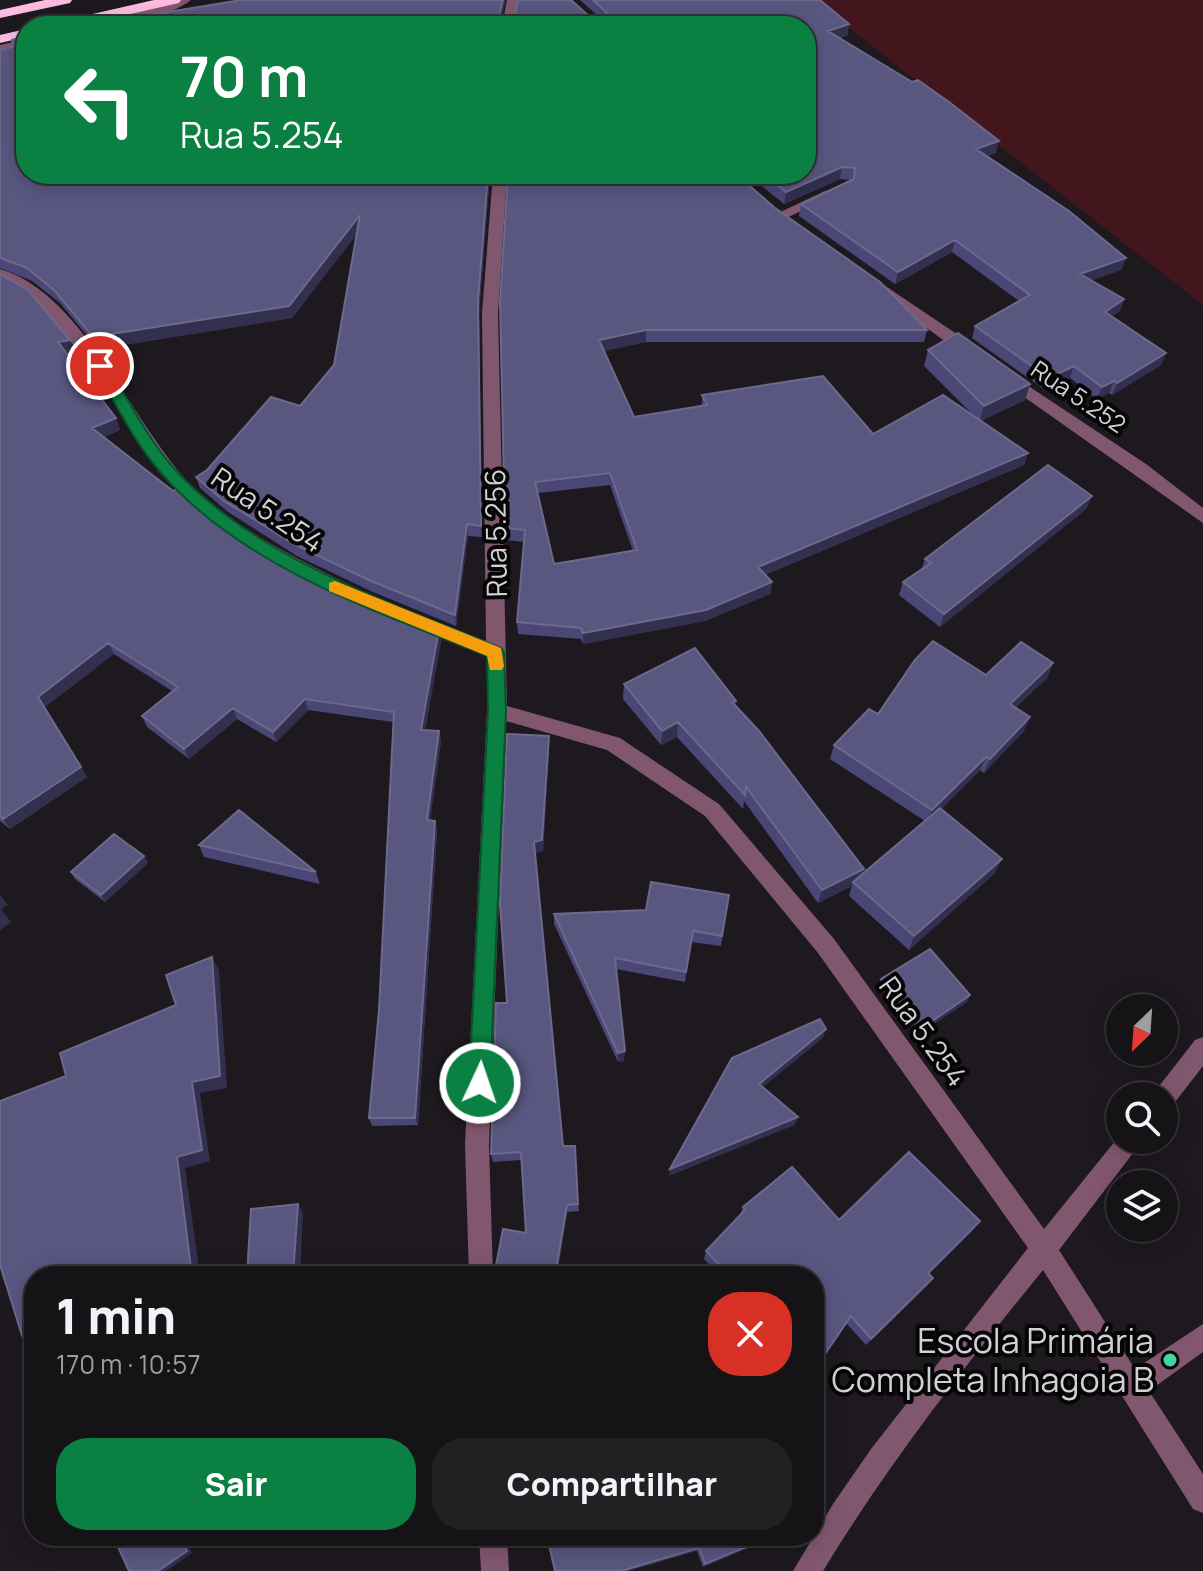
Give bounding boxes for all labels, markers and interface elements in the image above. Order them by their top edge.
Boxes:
text: 70 m [180,37,308,114]
icon: left [48,48,152,152]
text: Rua 5.254 [180,110,344,159]
pin [66,332,134,400]
icon: arrive [78,344,122,388]
street label: Rua 5.252 [1025,352,1133,440]
street label: Rua 5.254 [205,458,331,560]
street label: Rua 5.256 [475,469,515,597]
street label: Rua 5.254 [871,968,977,1094]
north arrow [1106,994,1178,1066]
map controls [1106,994,1178,1242]
position arrow [438,1041,522,1125]
button: search [1106,1082,1178,1154]
button: layers [1106,1170,1178,1242]
text: 1 min [56,1283,176,1348]
button: close [708,1292,792,1376]
place label: Escola Primária Completa Inhagoia B [832,1317,1154,1402]
text: 170 m · 10:57 [56,1346,200,1382]
marker: Escola Primária Completa Inhagoia B [1161,1351,1179,1369]
button: Sair [56,1438,416,1530]
button: Compartilhar [432,1438,792,1530]

